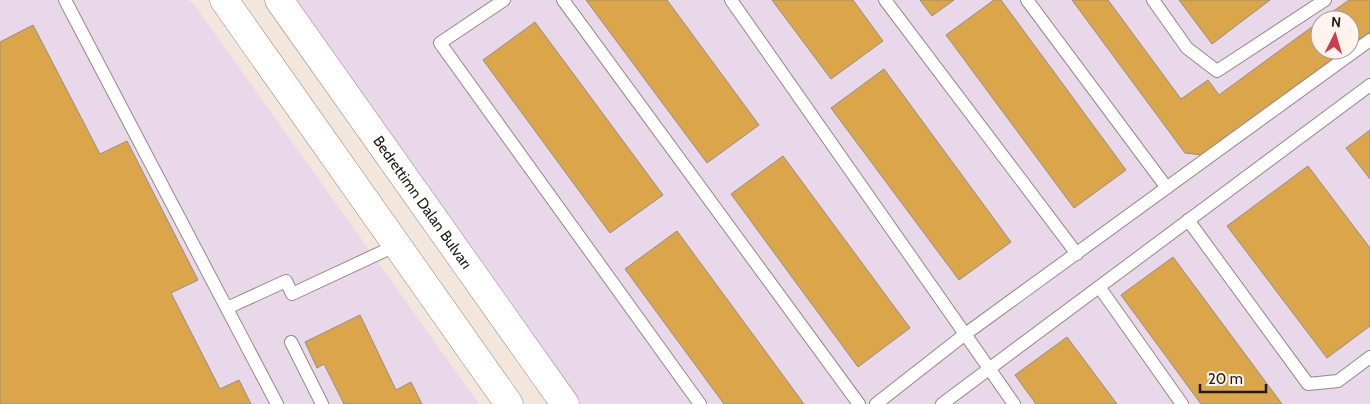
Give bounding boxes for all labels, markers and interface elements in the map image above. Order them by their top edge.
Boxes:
north arrow [1310,10,1360,60]
text: N [1330,13,1342,31]
street label: Bedrettimn Dalan Bulvarı [369,132,475,272]
scale bar [1200,362,1266,394]
text: 20 m [1208,370,1243,388]

